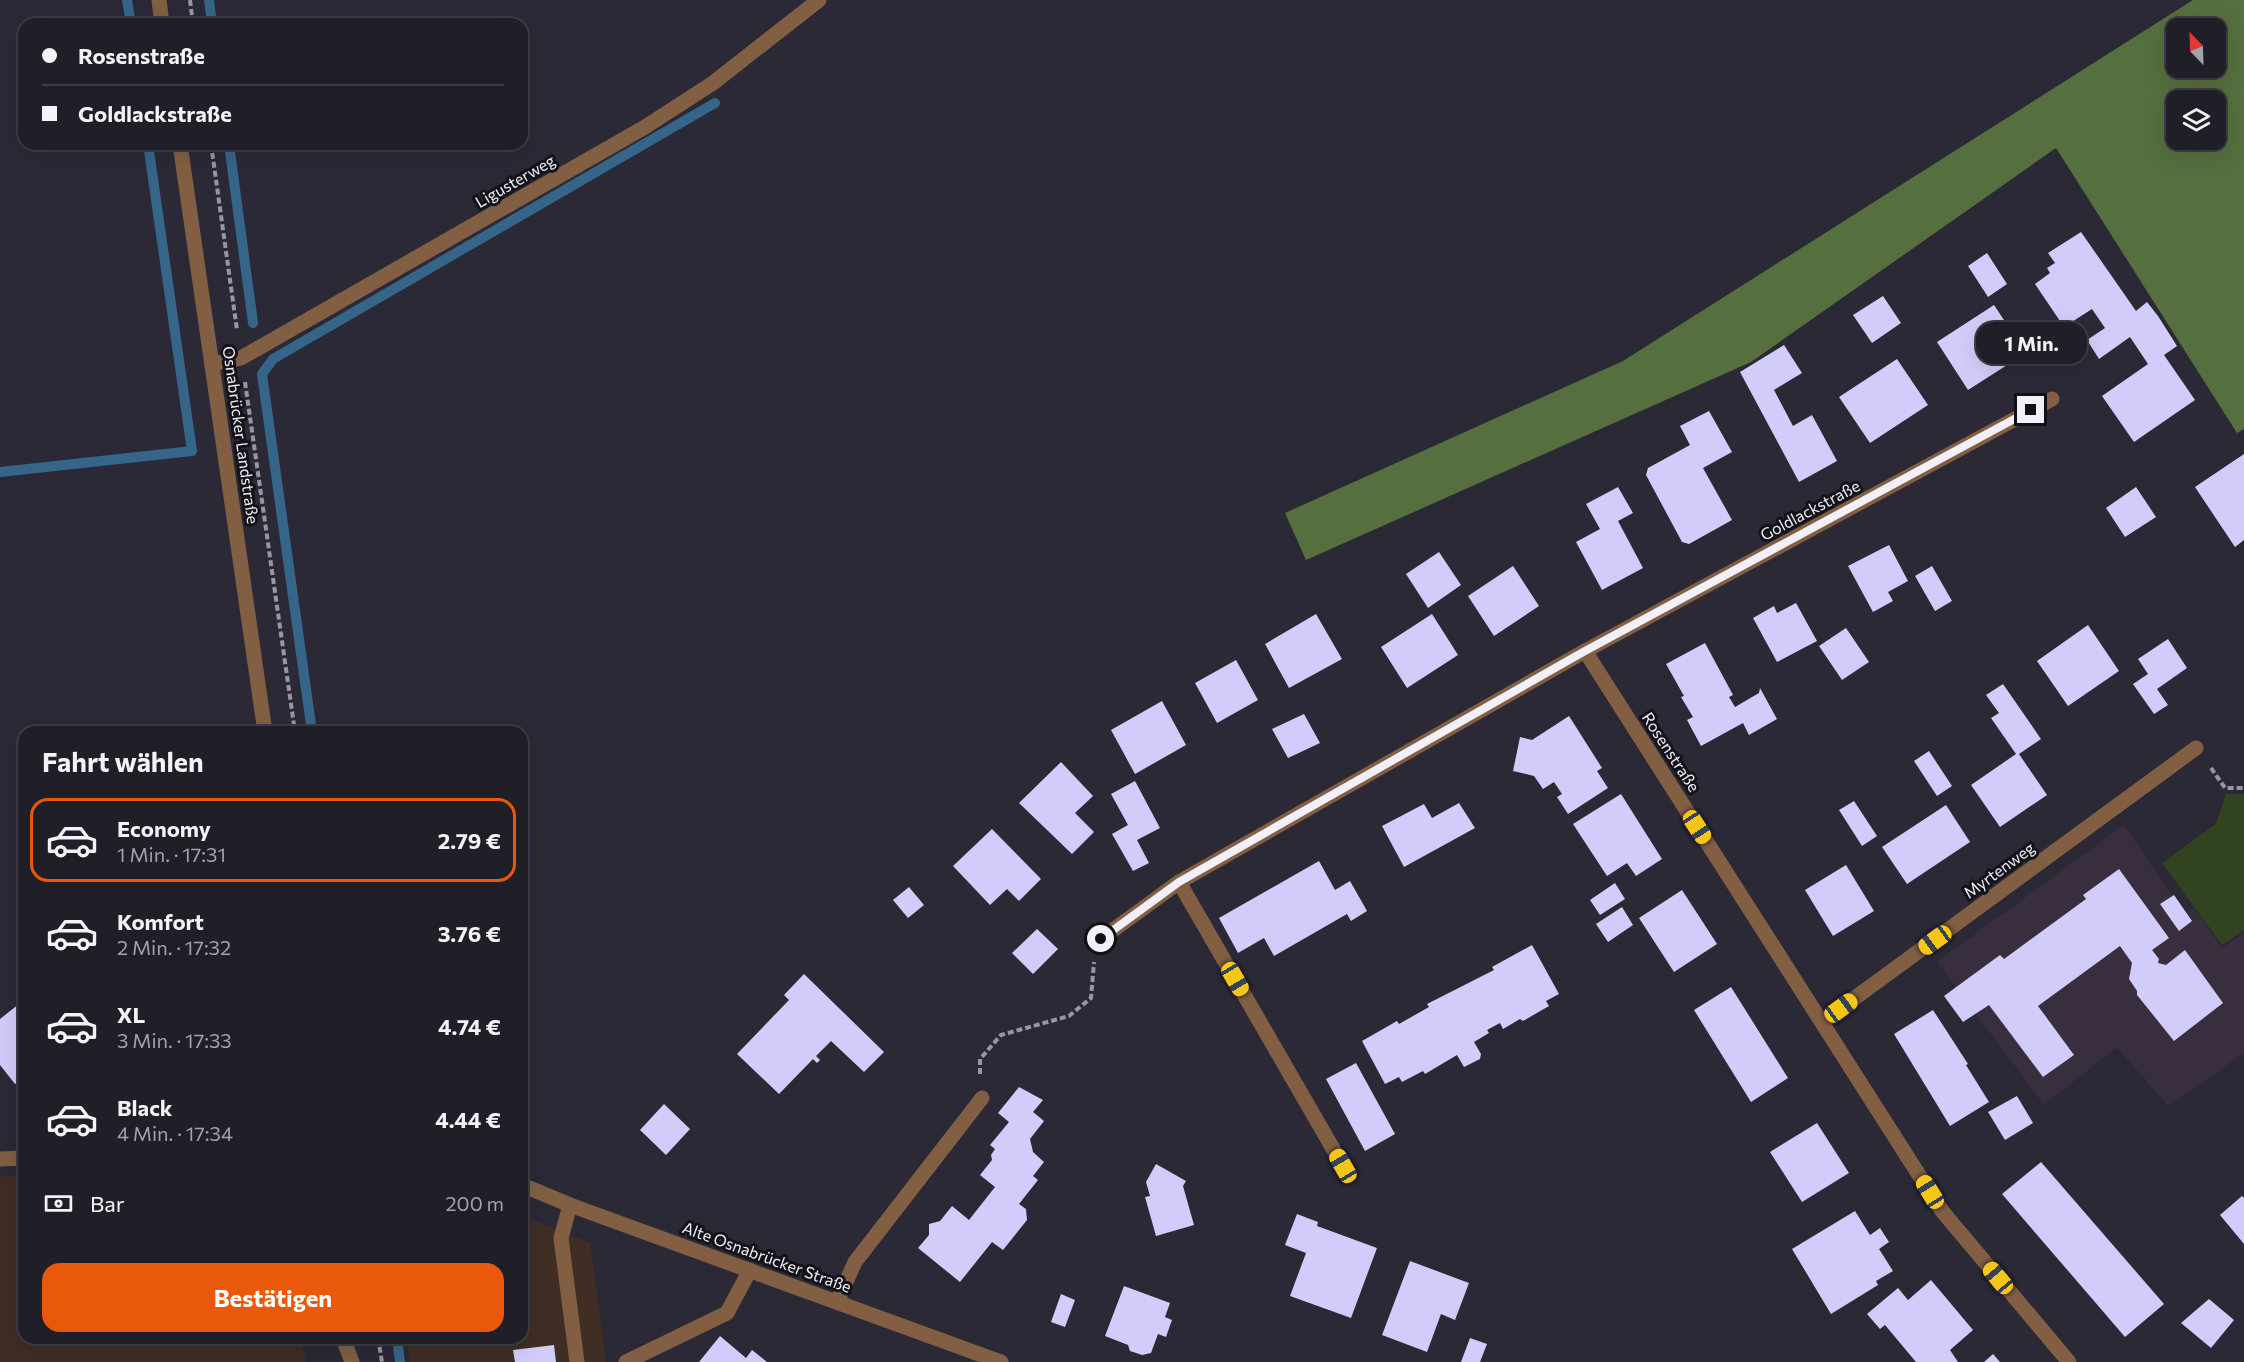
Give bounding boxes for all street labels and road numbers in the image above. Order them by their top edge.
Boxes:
street label: Ligusterweg [471,150,558,211]
street label: Osnabrücker Landstraße [220,345,263,525]
street label: Goldlackstraße [1757,475,1863,544]
street label: Rosenstraße [1639,708,1704,795]
street label: Myrtenweg [1960,837,2038,902]
street label: Alte Osnabrücker Straße [680,1217,854,1296]

